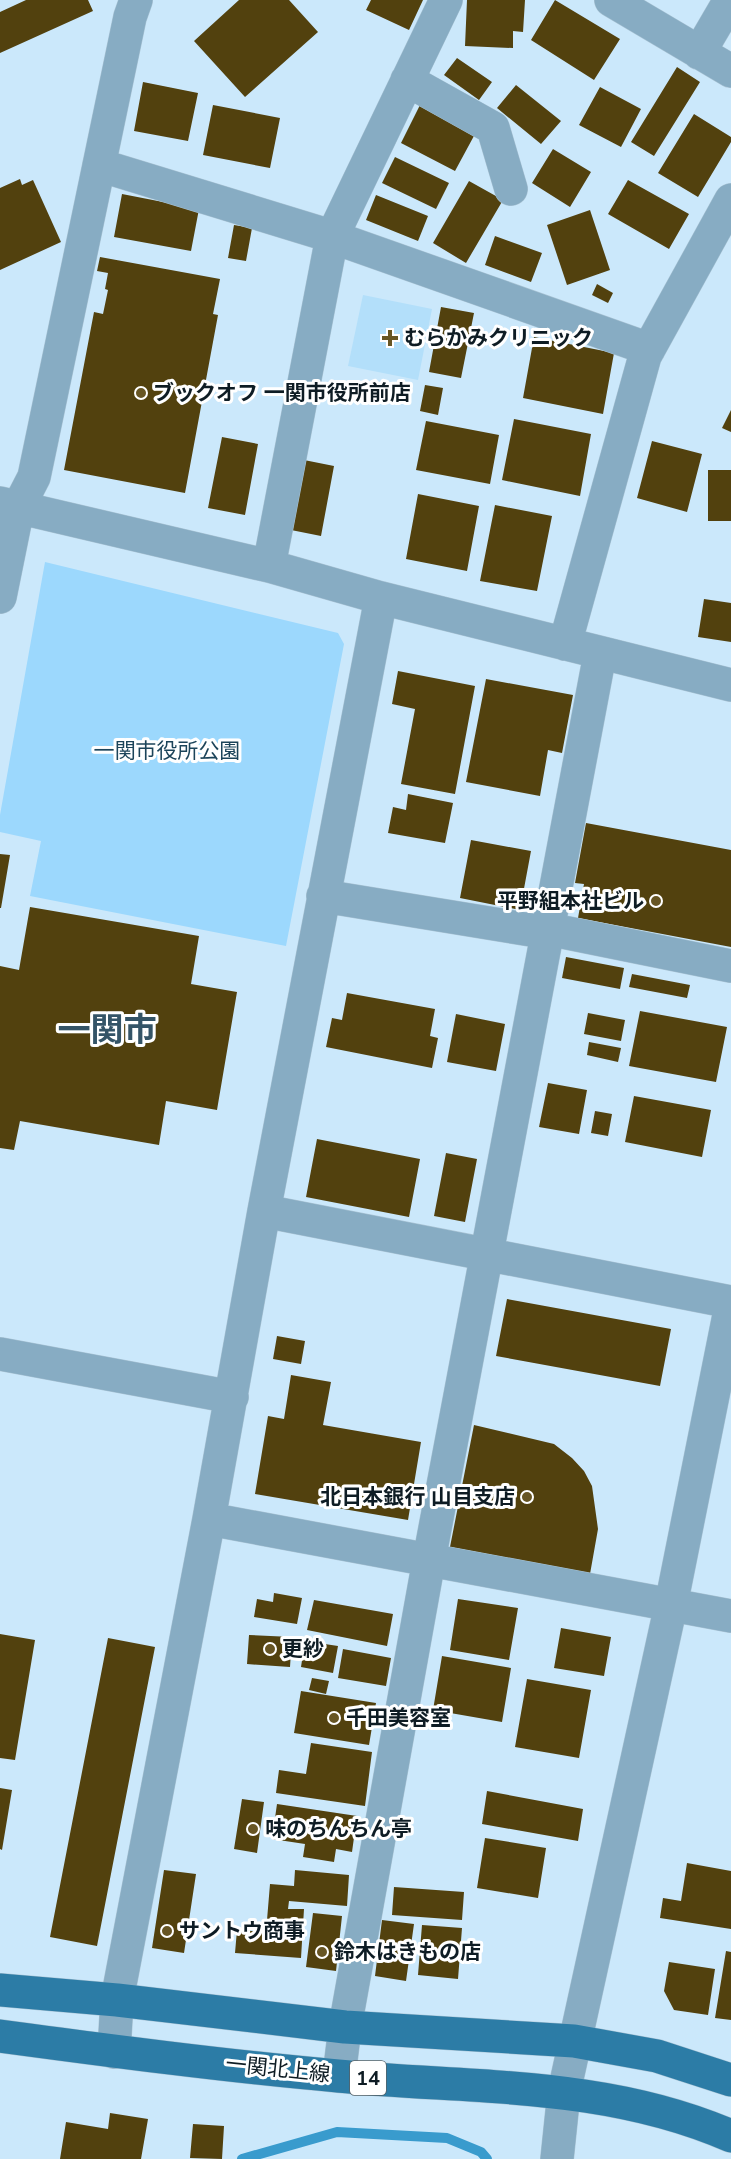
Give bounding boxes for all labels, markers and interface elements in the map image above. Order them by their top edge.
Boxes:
place label: むらかみクリニック [404,324,593,352]
marker: むらかみクリニック [381,329,399,347]
place label: ブックオフ 一関市役所前店 [153,379,411,407]
marker: ブックオフ 一関市役所前店 [134,386,148,400]
park label: 一関市役所公園 [94,737,241,765]
place label: 平野組本社ビル [497,887,644,915]
marker: 平野組本社ビル [649,894,663,908]
district label: 一関市 [58,1008,157,1053]
place label: 北日本銀行 山目支店 [320,1483,515,1511]
marker: 北日本銀行 山目支店 [520,1490,534,1504]
place label: 更紗 [282,1635,324,1663]
marker: 更紗 [263,1642,277,1656]
place label: 千田美容室 [346,1704,451,1732]
marker: 千田美容室 [327,1711,341,1725]
place label: 味のちんちん亭 [265,1815,412,1843]
marker: 味のちんちん亭 [246,1822,260,1836]
place label: サントウ商事 [179,1917,305,1945]
marker: サントウ商事 [160,1924,174,1938]
place label: 鈴木はきもの店 [334,1938,481,1966]
marker: 鈴木はきもの店 [315,1945,329,1959]
street label: 一関北上線 [224,2050,332,2088]
road number: 14 [350,2061,386,2095]

